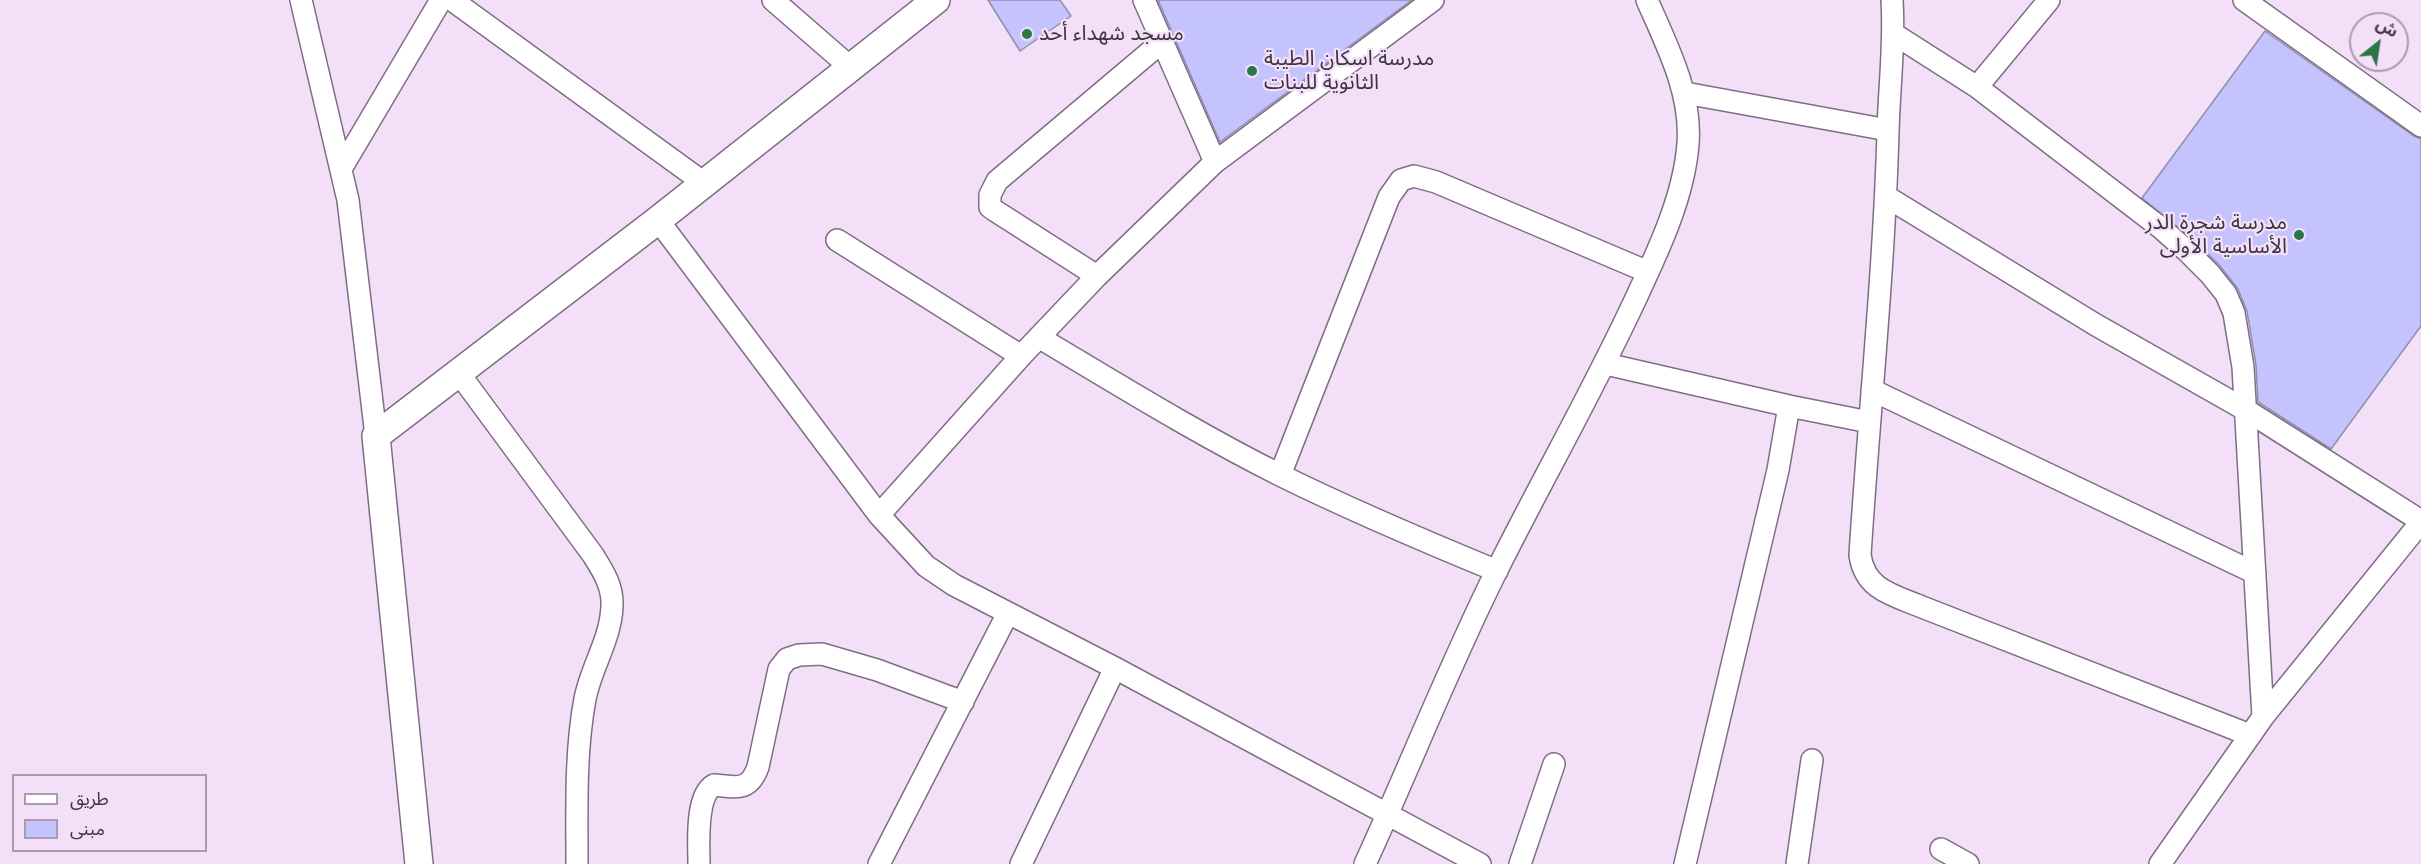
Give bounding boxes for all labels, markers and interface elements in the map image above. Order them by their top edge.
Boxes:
north arrow [2349,12,2409,72]
text: ش [2373,14,2401,41]
place label: مسجد شهداء أحد [1039,21,1184,47]
marker: مسجد شهداء أحد [1020,27,1034,41]
place label: مدرسة اسكان الطيبة الثانوية للبنات [1264,46,1434,96]
marker: مدرسة اسكان الطيبة الثانوية للبنات [1245,64,1259,78]
place label: مدرسة شجرة الدر الأساسية الأولى [2145,210,2287,260]
marker: مدرسة شجرة الدر الأساسية الأولى [2292,228,2306,242]
legend [12,774,207,852]
text: طريق [70,788,109,810]
text: مبنى [70,818,105,840]

